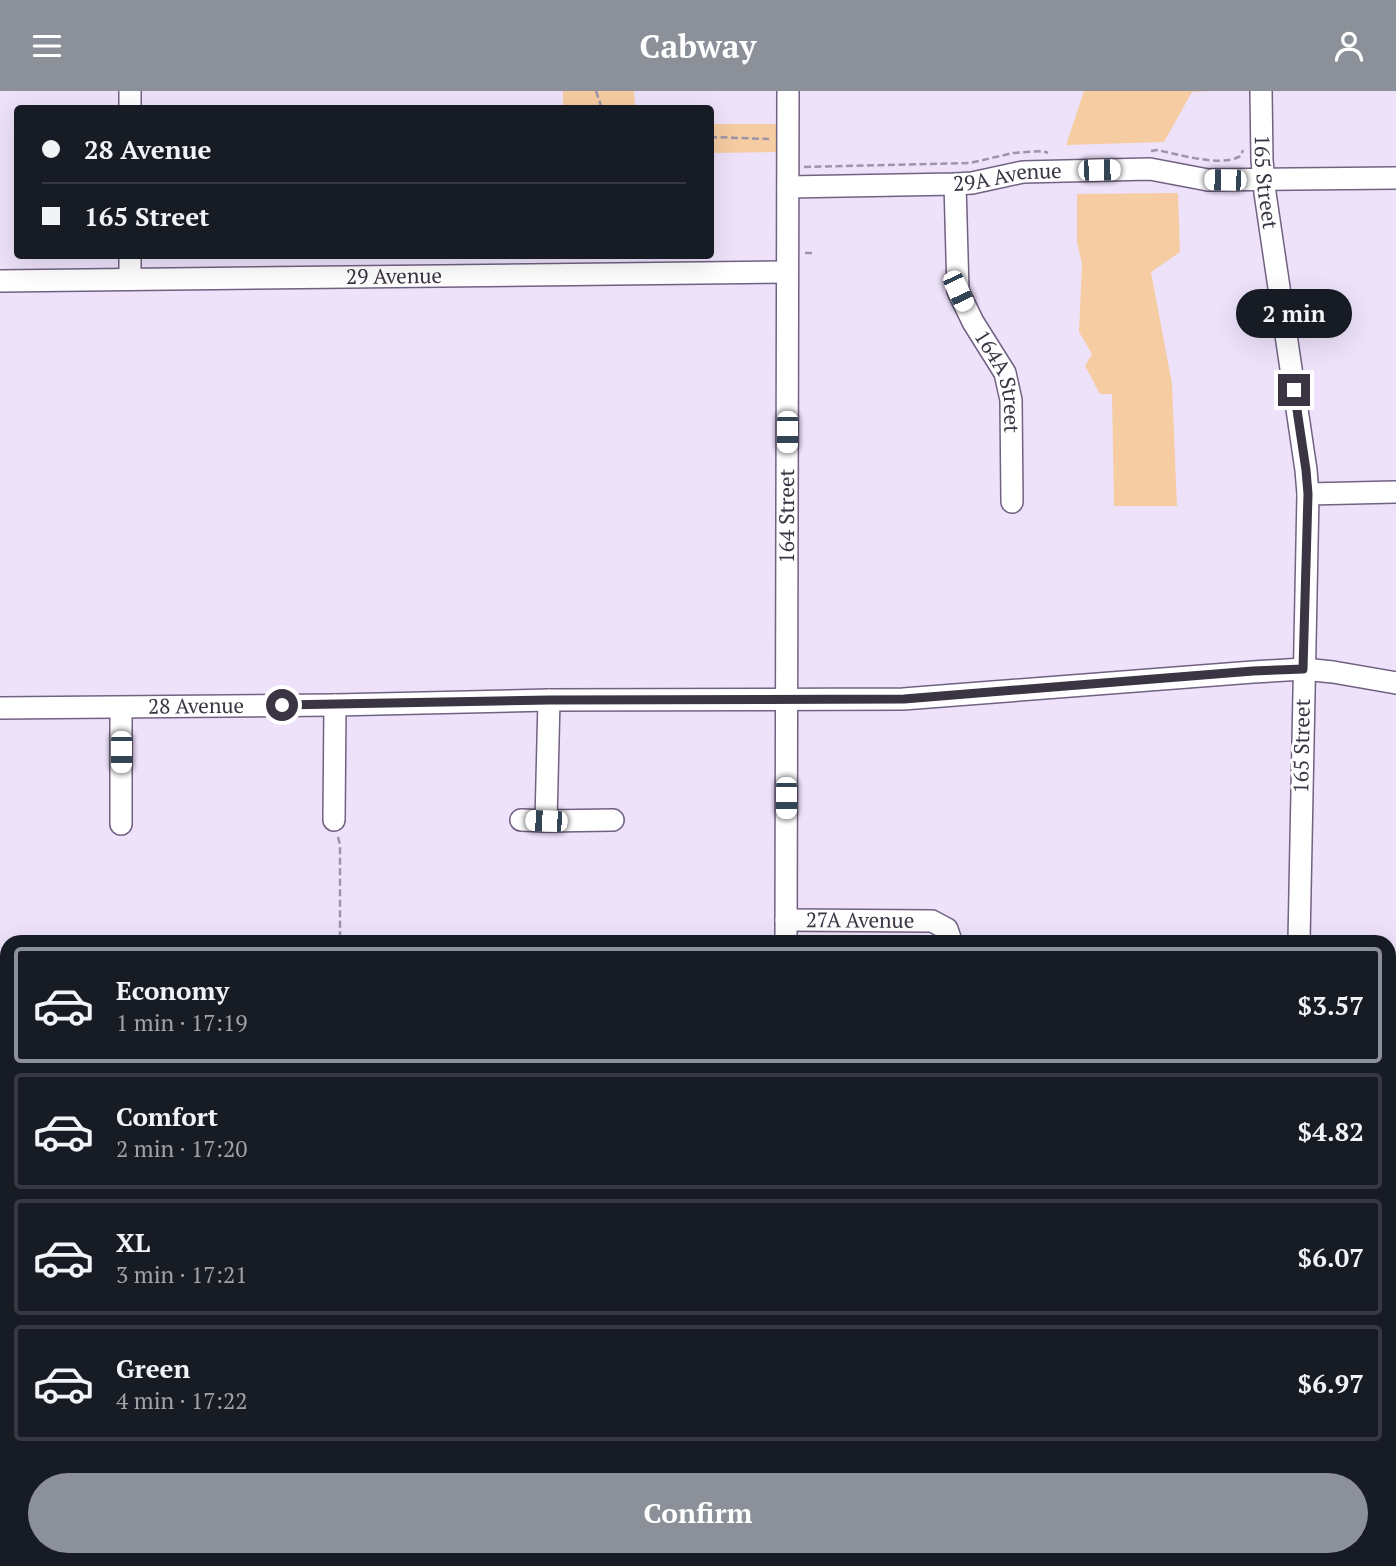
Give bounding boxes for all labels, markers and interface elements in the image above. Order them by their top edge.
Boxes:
text: Cabway [640,25,756,67]
icon: menu [28,27,66,65]
icon: person [1330,27,1368,65]
text: 28 Avenue [84,132,212,166]
street label: 165 Street [1249,134,1285,231]
street label: 29A Avenue [952,156,1062,197]
car [1078,159,1121,181]
car [1204,169,1247,191]
text: 165 Street [84,199,209,233]
street label: 29 Avenue [346,261,442,290]
car [940,268,977,314]
callout: 2 min [1236,289,1352,337]
text: 2 min [1263,298,1325,329]
street label: 164A Street [968,324,1026,433]
route end [1278,374,1310,406]
car [777,411,798,453]
street label: 164 Street [772,468,800,563]
route start [266,689,298,721]
street label: 28 Avenue [148,691,244,720]
street label: 165 Street [1286,698,1316,794]
car [111,731,132,773]
car [776,777,797,819]
car [525,810,568,832]
street label: 27A Avenue [806,905,914,934]
text: Economy [116,973,229,1007]
icon: car [32,974,95,1037]
text: $3.57 [1298,988,1364,1022]
text: 1 min · 17:19 [116,1007,248,1038]
text: Comfort [116,1099,218,1133]
icon: car [32,1100,95,1163]
text: $4.82 [1298,1114,1364,1148]
text: 2 min · 17:20 [116,1133,248,1164]
text: XL [116,1225,150,1259]
icon: car [32,1226,95,1289]
text: $6.07 [1298,1240,1364,1274]
text: 3 min · 17:21 [116,1259,248,1290]
text: Green [116,1351,190,1385]
icon: car [32,1352,95,1415]
text: $6.97 [1298,1366,1364,1400]
text: 4 min · 17:22 [116,1385,248,1416]
button: Confirm [28,1473,1368,1553]

